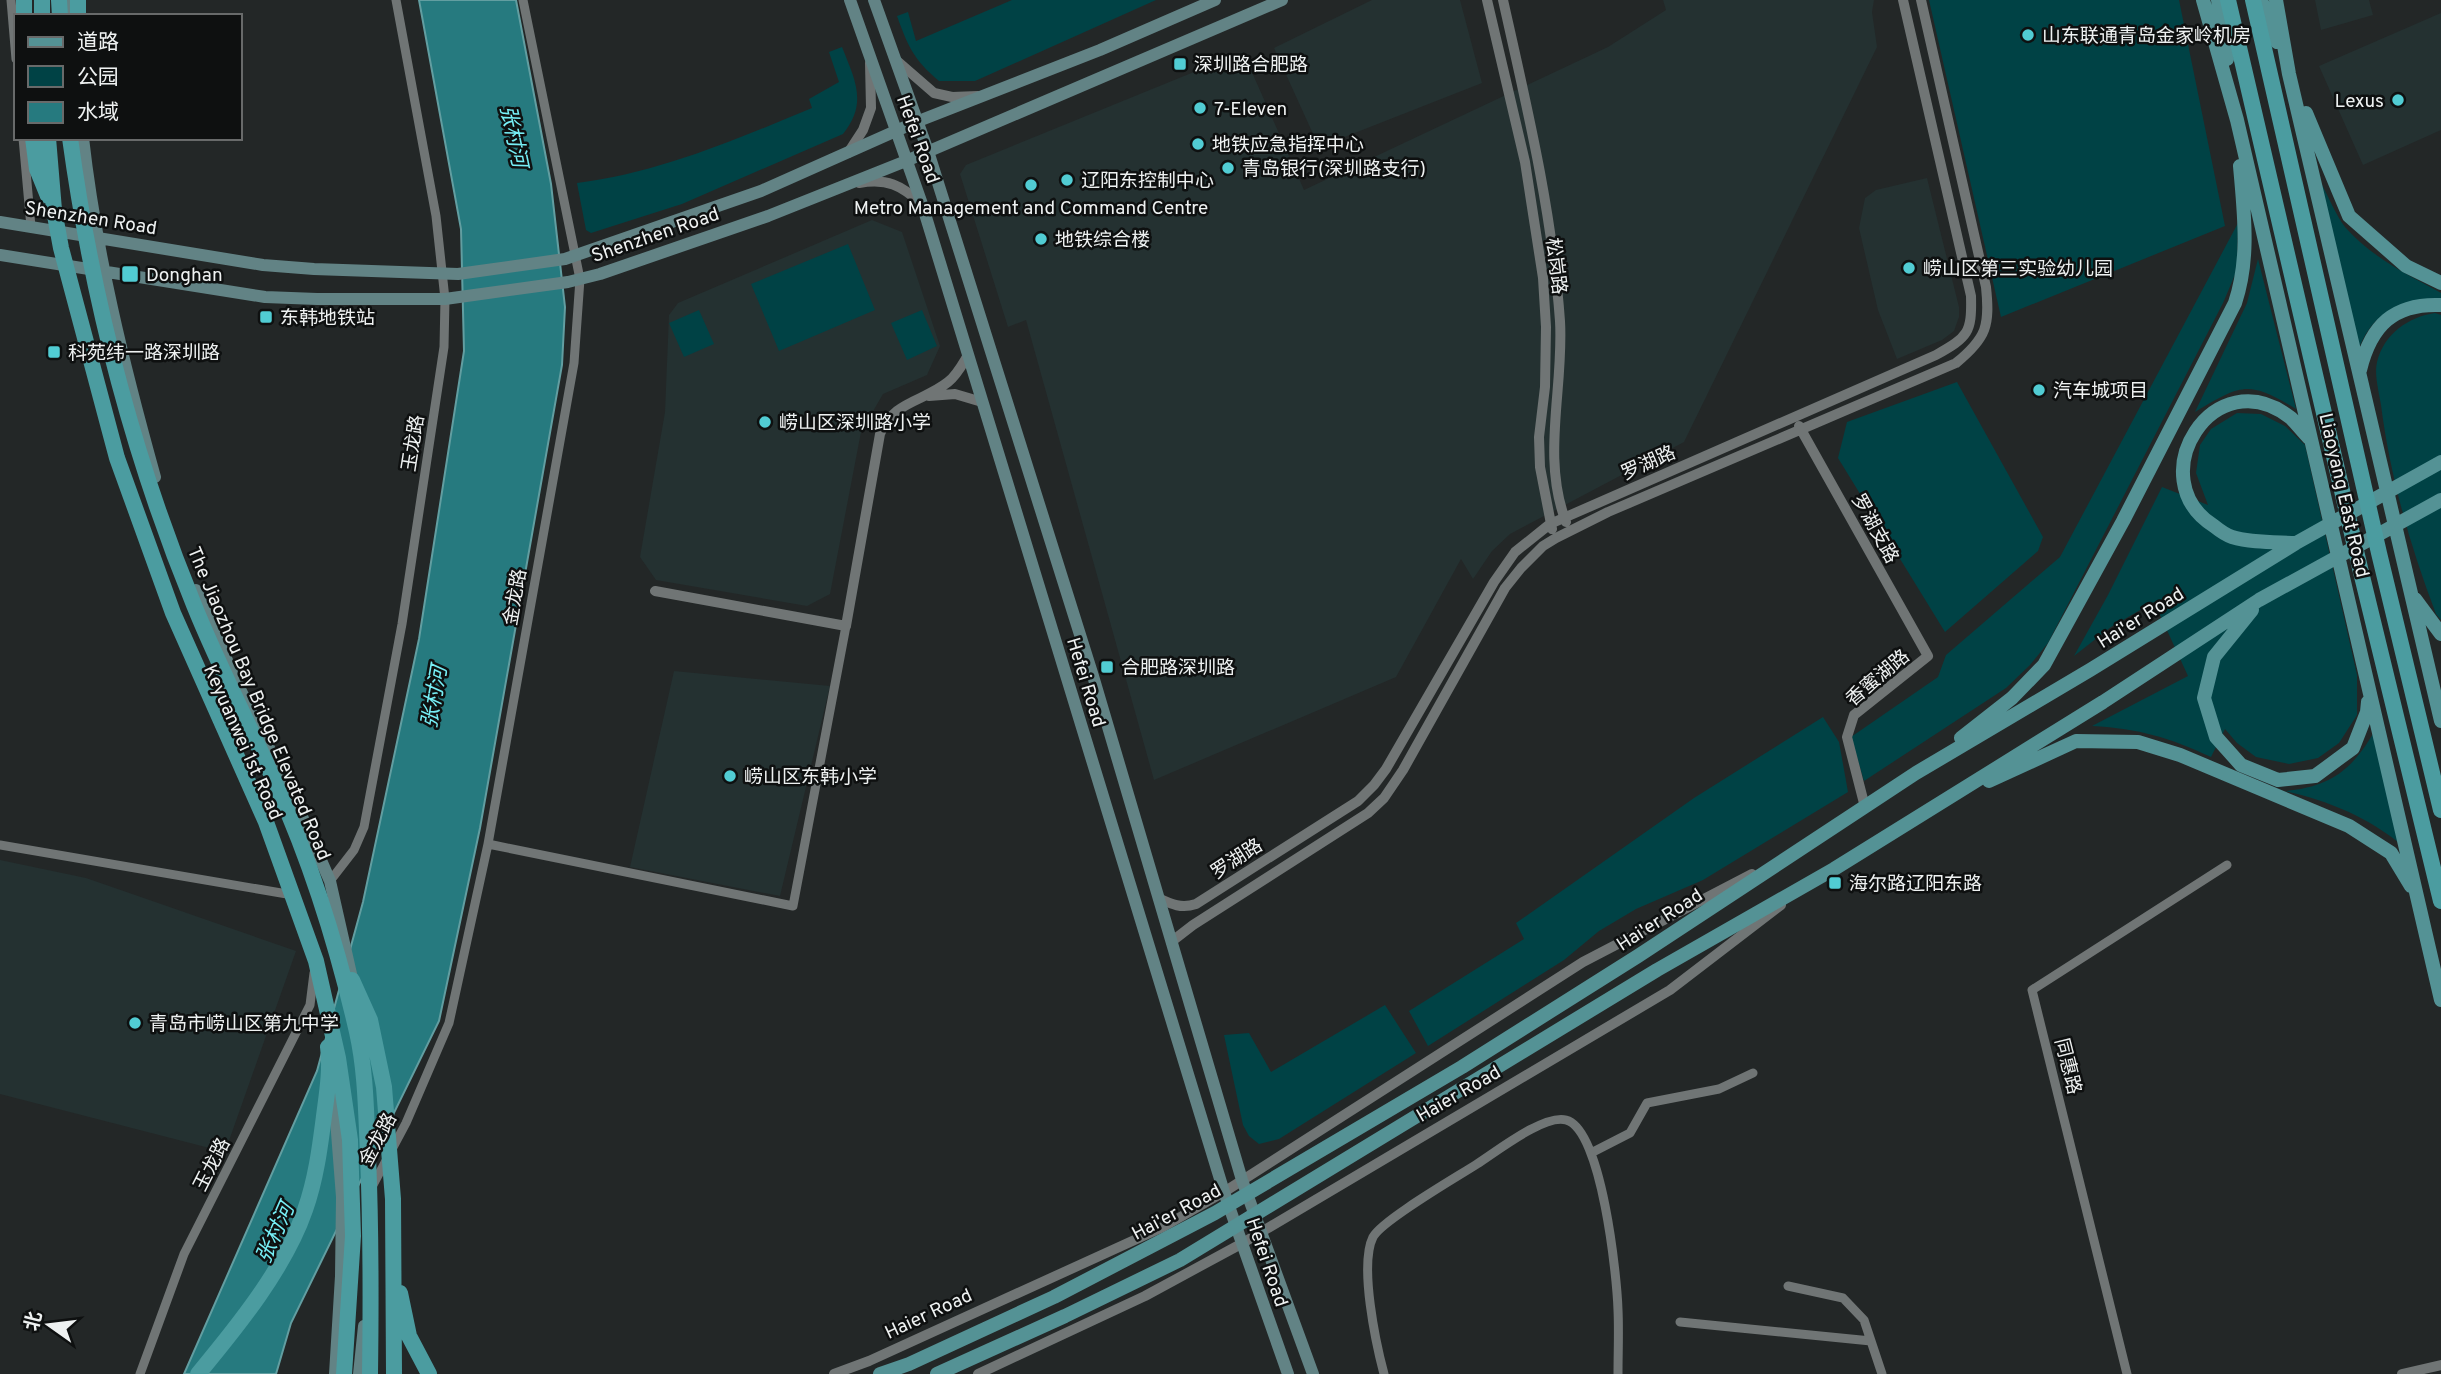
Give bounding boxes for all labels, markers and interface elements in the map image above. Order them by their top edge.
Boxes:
legend [14,14,242,140]
place label: 山东联通青岛金家岭机房 [2042,25,2251,49]
marker: 山东联通青岛金家岭机房 [2020,27,2036,43]
text: 道路 [77,30,119,57]
place label: 深圳路合肥路 [1194,54,1308,78]
marker: 深圳路合肥路 [1172,56,1188,72]
text: 公园 [77,65,119,92]
place label: Lexus [2335,90,2384,114]
street label: Hefei Road [890,92,944,187]
marker: Lexus [2390,92,2406,108]
place label: 7-Eleven [1214,98,1287,122]
text: 水域 [77,100,119,127]
marker: 7-Eleven [1192,100,1208,116]
water label: 张村河 [493,103,533,174]
place label: 地铁应急指挥中心 [1212,134,1364,158]
marker: 地铁应急指挥中心 [1190,136,1206,152]
place label: 青岛银行(深圳路支行) [1242,158,1426,182]
marker: 青岛银行(深圳路支行) [1220,160,1236,176]
place label: 辽阳东控制中心 [1081,170,1214,194]
marker: 辽阳东控制中心 [1059,172,1075,188]
marker: Metro Management and Command Centre [1023,177,1039,193]
street label: Shenzhen Road [23,197,159,241]
place label: Metro Management and Command Centre [854,197,1208,221]
street label: Shenzhen Road [589,203,723,269]
place label: 地铁综合楼 [1055,229,1150,253]
marker: 地铁综合楼 [1033,231,1049,247]
street label: 松岗路 [1540,236,1570,296]
place label: 崂山区第三实验幼儿园 [1923,258,2113,282]
marker: 崂山区第三实验幼儿园 [1901,260,1917,276]
marker: Donghan [120,264,140,284]
place label: Donghan [146,264,223,288]
place label: 东韩地铁站 [280,307,375,331]
marker: 东韩地铁站 [258,309,274,325]
place label: 科苑纬一路深圳路 [68,342,220,366]
marker: 科苑纬一路深圳路 [46,344,62,360]
place label: 汽车城项目 [2053,380,2148,404]
marker: 汽车城项目 [2031,382,2047,398]
street label: Liaoyang East Road [2312,411,2374,580]
place label: 崂山区深圳路小学 [779,412,931,436]
street label: 玉龙路 [398,413,430,473]
marker: 崂山区深圳路小学 [757,414,773,430]
street label: 罗湖路 [1618,441,1680,486]
street label: 罗湖支路 [1845,490,1903,568]
street label: The Jiaozhou Bay Bridge Elevated Road [181,543,335,864]
street label: 金龙路 [499,567,533,628]
street label: Hai'er Road [2093,583,2189,655]
street label: Hefei Road [1060,635,1110,730]
street label: 香蜜湖路 [1841,645,1915,712]
place label: 合肥路深圳路 [1121,657,1235,681]
marker: 合肥路深圳路 [1099,659,1115,675]
water label: 张村河 [417,660,455,731]
street label: Keyuanwei 1st Road [197,661,287,824]
place label: 崂山区东韩小学 [744,766,877,790]
marker: 崂山区东韩小学 [722,768,738,784]
street label: 罗湖路 [1207,834,1268,885]
place label: 海尔路辽阳东路 [1849,873,1982,897]
marker: 海尔路辽阳东路 [1827,875,1843,891]
street label: Hai'er Road [1613,884,1708,957]
place label: 青岛市崂山区第九中学 [149,1013,339,1037]
marker: 青岛市崂山区第九中学 [127,1015,143,1031]
street label: 同惠路 [2049,1036,2086,1097]
street label: Haier Road [1412,1061,1506,1129]
street label: 金龙路 [355,1109,403,1171]
street label: 玉龙路 [189,1134,236,1196]
street label: Hai'er Road [1128,1179,1226,1246]
water label: 张村河 [251,1196,303,1268]
street label: Hefei Road [1240,1215,1293,1310]
street label: Haier Road [881,1284,976,1346]
north arrow [14,1290,84,1360]
text: 北 [21,1309,48,1333]

